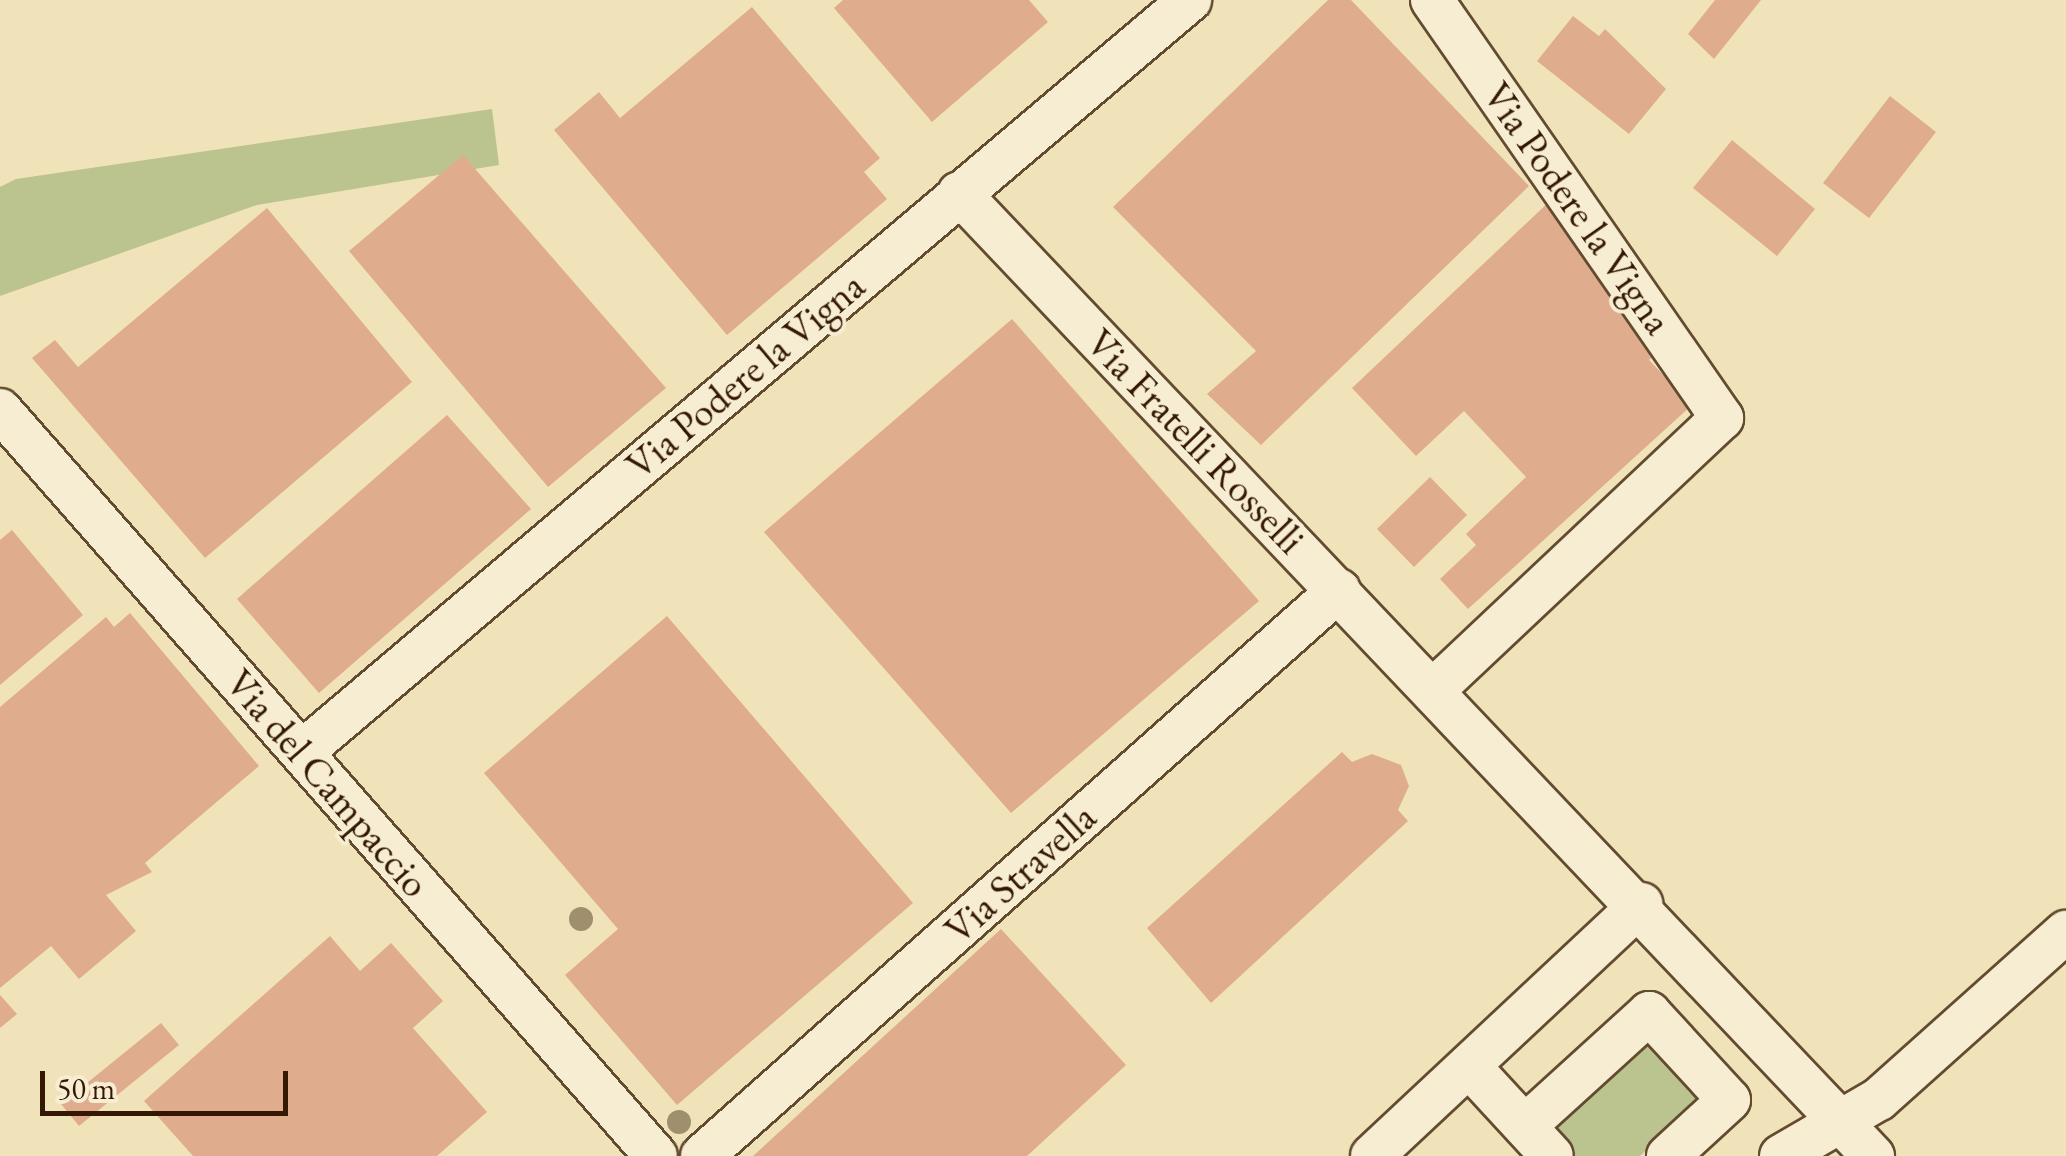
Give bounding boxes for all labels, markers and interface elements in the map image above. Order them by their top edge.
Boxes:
street label: Via Podere la Vigna [1473,73,1683,343]
street label: Via Podere la Vigna [616,261,874,489]
street label: Via Fratelli Rosselli [1077,319,1315,563]
street label: Via del Campaccio [216,659,440,907]
street label: Via Stravella [935,793,1105,953]
scale bar [45,1051,292,1113]
text: 50 m [57,1069,115,1108]

